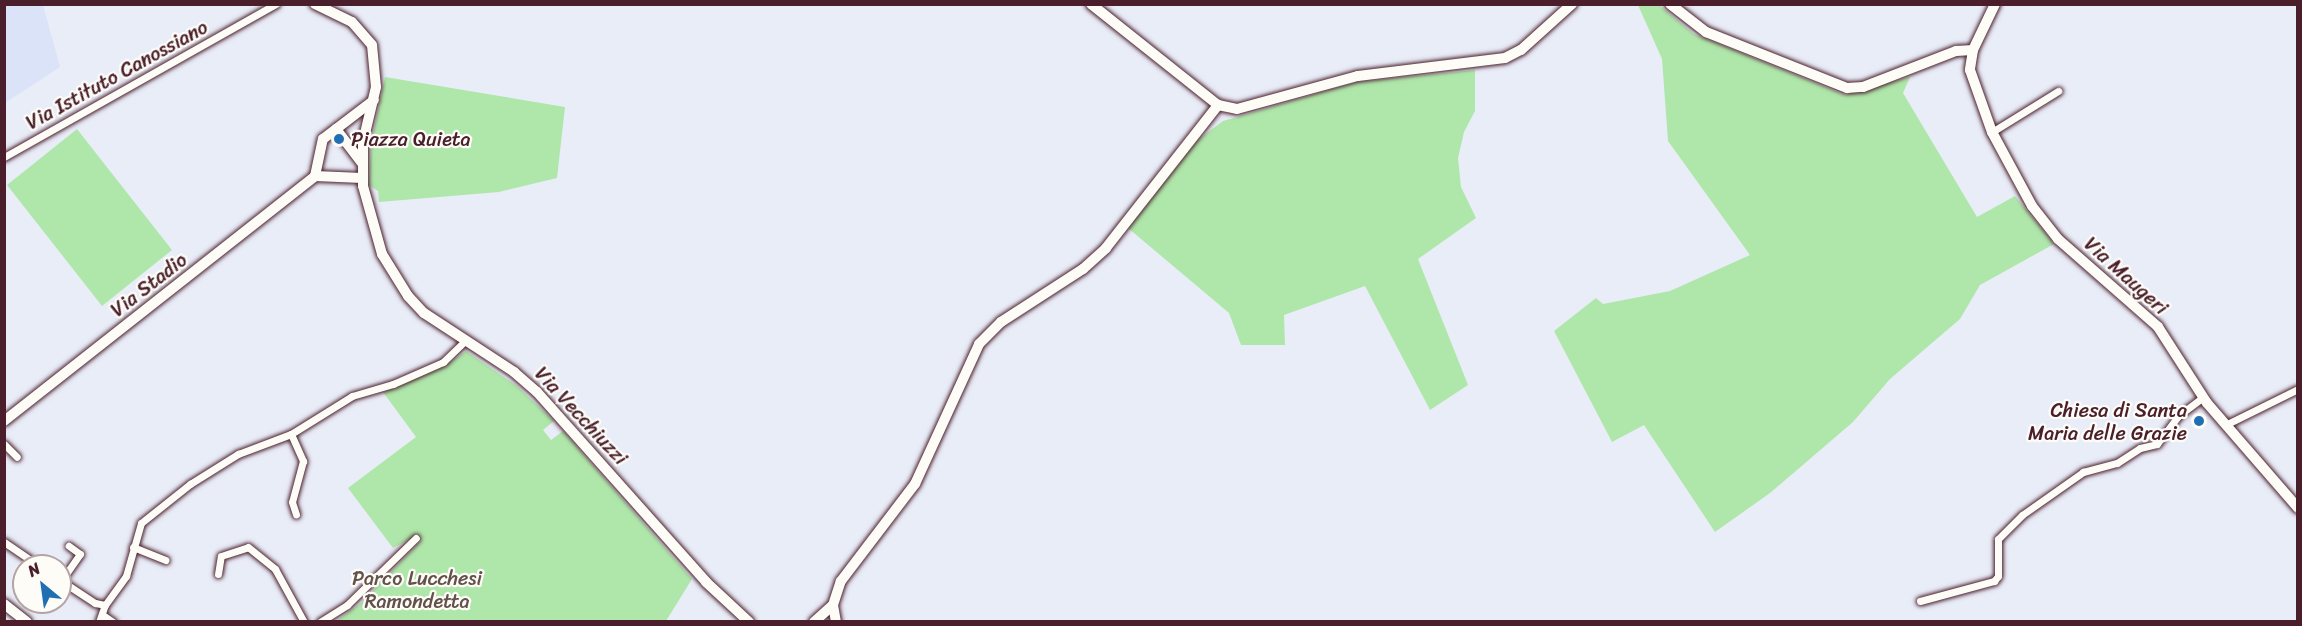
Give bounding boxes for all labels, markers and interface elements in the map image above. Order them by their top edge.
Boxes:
street label: Via Istituto Canossiano [22,15,212,135]
place label: Piazza Quieta [351,127,471,151]
marker: Piazza Quieta [332,132,346,146]
street label: Via Maugeri [2080,233,2172,319]
street label: Via Stadio [106,248,192,322]
street label: Via Vecchiuzzi [530,362,632,470]
place label: Chiesa di Santa Maria delle Grazie [2029,398,2187,445]
marker: Chiesa di Santa Maria delle Grazie [2192,414,2206,428]
north arrow [12,554,72,614]
text: N [22,554,46,585]
park label: Parco Lucchesi Ramondetta [351,566,483,613]

